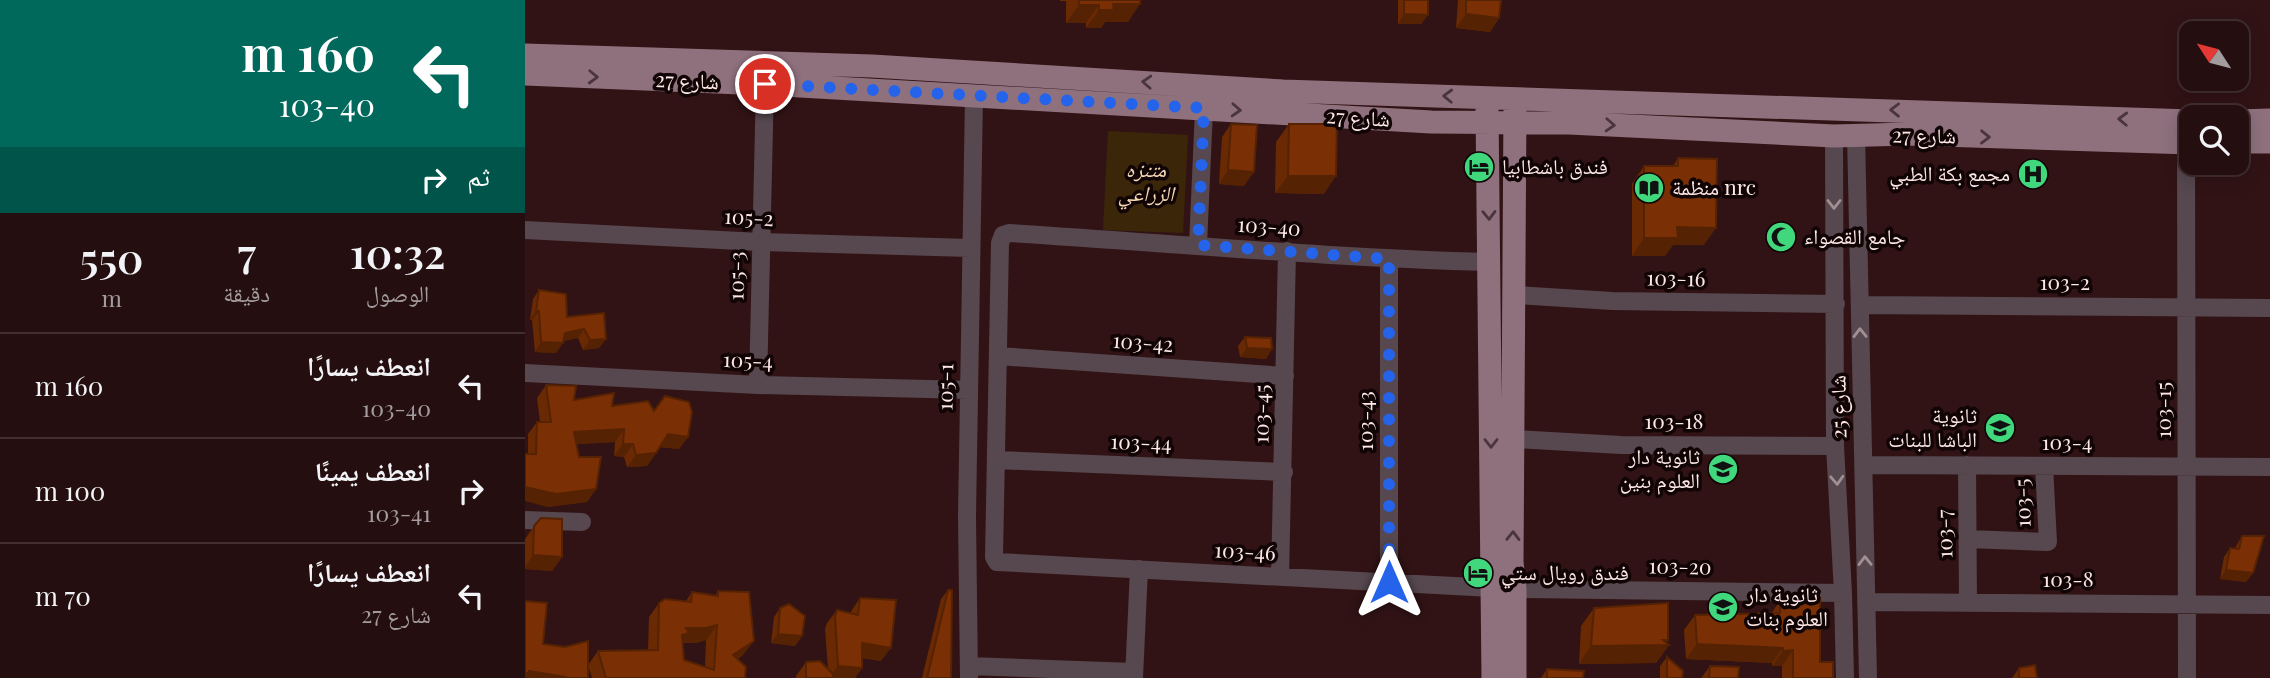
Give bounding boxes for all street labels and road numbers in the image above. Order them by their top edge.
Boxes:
street label: شارع 27 [655,64,719,95]
street label: شارع 27 [1325,100,1391,133]
street label: شارع 27 [1892,119,1956,150]
street label: 105-2 [724,201,775,231]
street label: 103-40 [1237,209,1302,241]
street label: 105-3 [721,251,749,301]
street label: 103-16 [1646,262,1706,292]
street label: 103-2 [2040,267,2090,295]
street label: 103-42 [1112,325,1174,357]
street label: 105-4 [723,344,774,374]
street label: 105-1 [930,363,958,411]
street label: شارع 25 [1822,375,1853,439]
street label: 103-15 [2148,382,2176,438]
street label: 103-45 [1245,384,1275,444]
street label: 103-43 [1350,391,1378,451]
street label: 103-18 [1644,406,1704,434]
street label: 103-44 [1110,426,1172,456]
street label: 103-4 [2042,427,2092,455]
street label: 103-5 [2006,478,2036,528]
street label: 103-7 [1929,509,1957,559]
street label: 103-46 [1214,534,1277,566]
street label: 103-20 [1648,550,1712,580]
street label: 103-8 [2042,564,2094,592]

